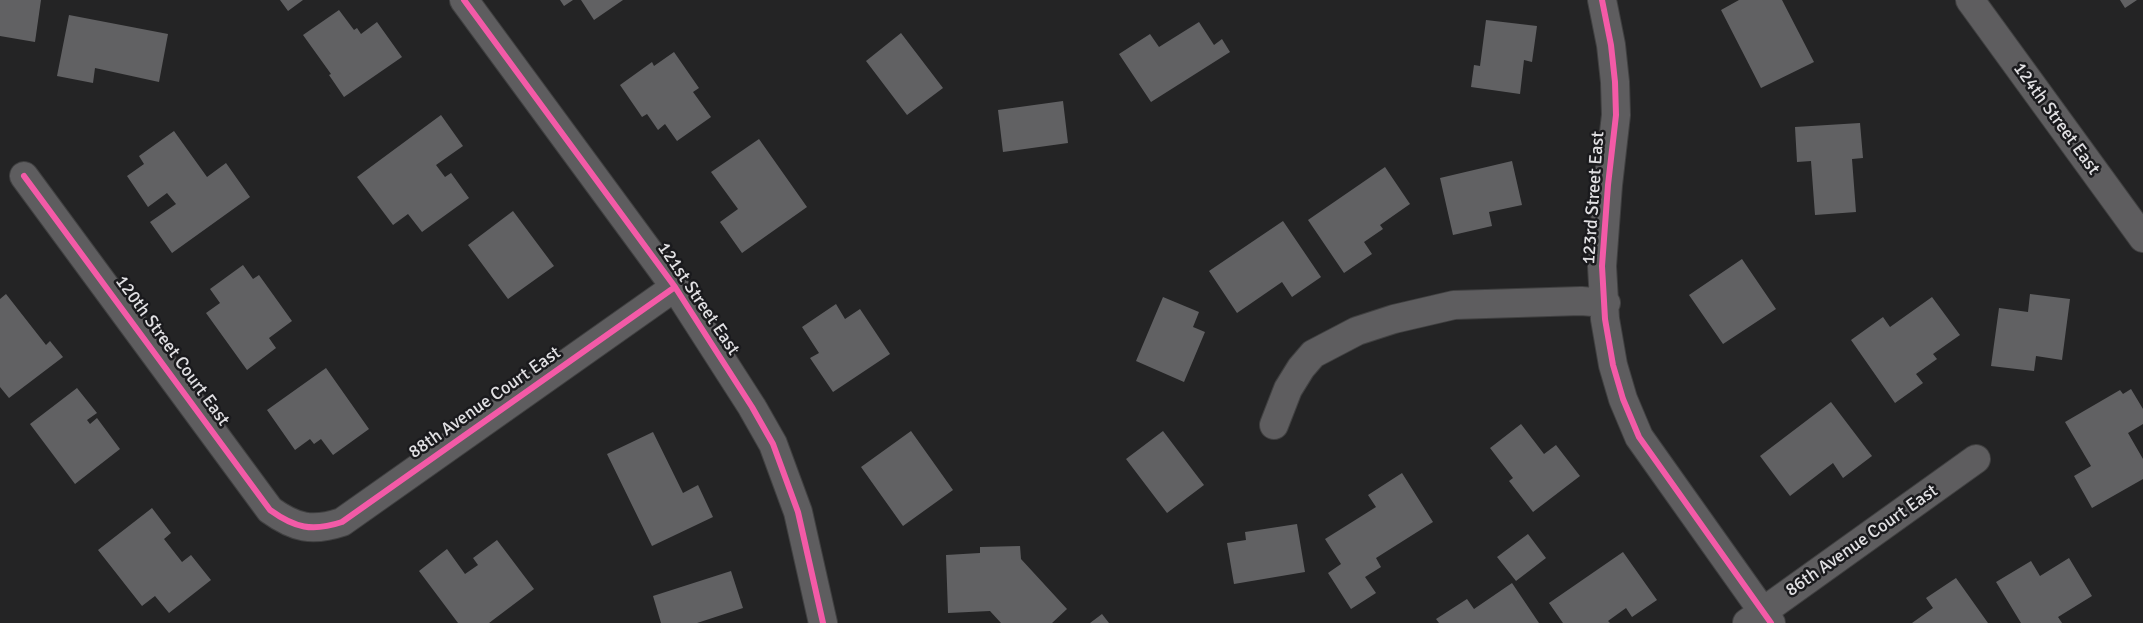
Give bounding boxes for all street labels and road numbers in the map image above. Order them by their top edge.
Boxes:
street label: 124th Street East [2008,59,2104,179]
street label: 123rd Street East [1579,131,1609,265]
street label: 121st Street East [652,238,744,360]
street label: 120th Street Court East [110,272,234,430]
street label: 88th Avenue Court East [405,342,565,464]
street label: 86th Avenue Court East [1782,480,1942,602]

